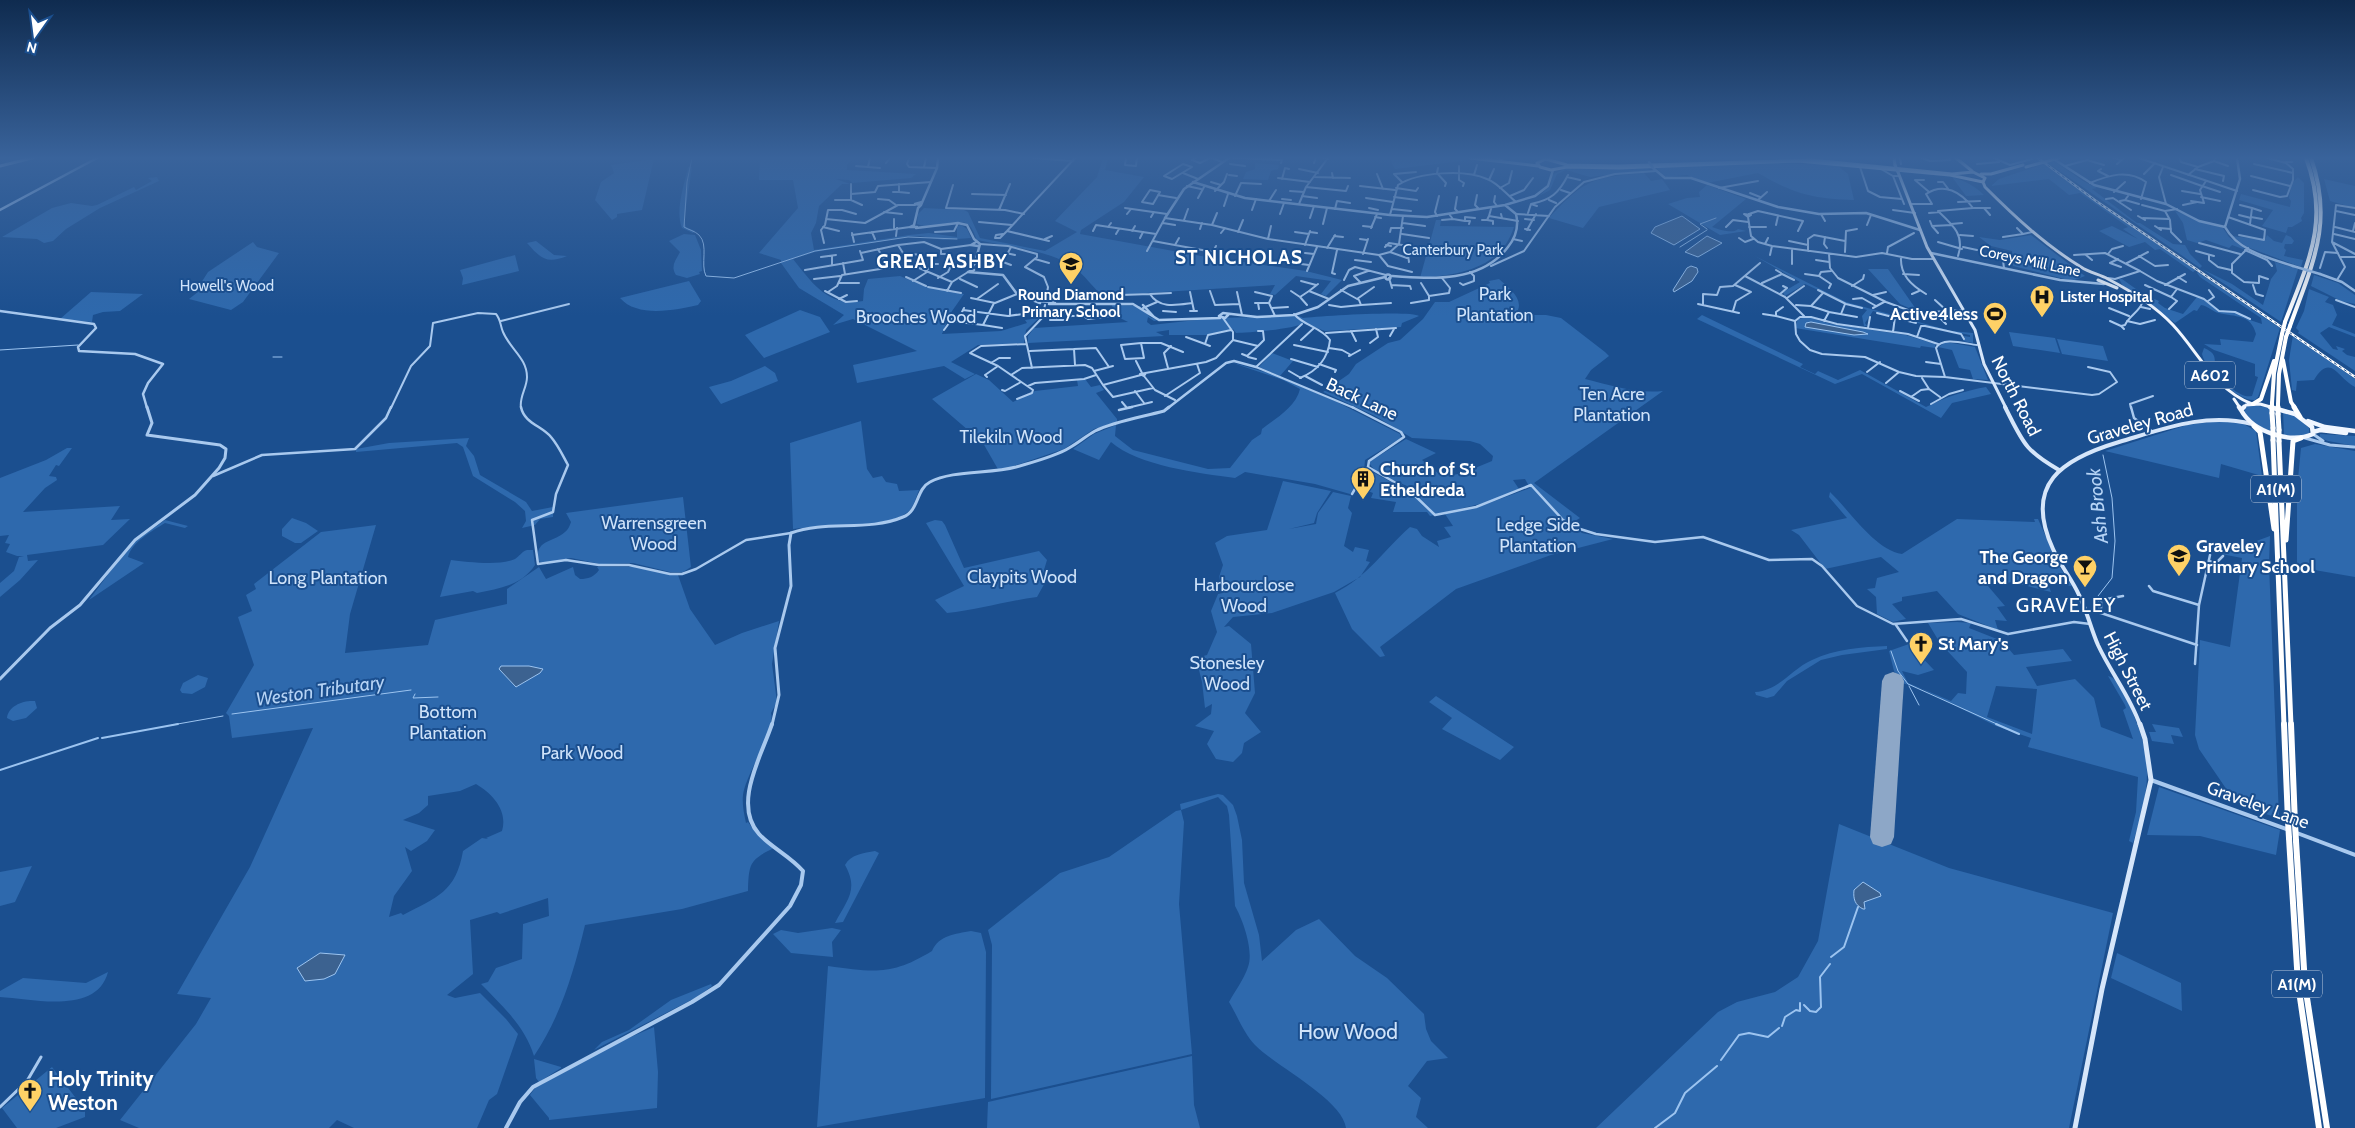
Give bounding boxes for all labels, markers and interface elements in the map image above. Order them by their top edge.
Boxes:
north arrow [10,10,60,60]
text: N [25,38,39,58]
park label: Canterbury Park [1402,241,1504,259]
street label: Coreys Mill Lane [1978,241,2083,281]
district label: ST NICHOLAS [1175,246,1303,269]
district label: GREAT ASHBY [876,250,1008,273]
school or university icon: Round Diamond Primary School [1058,251,1084,285]
park label: Howell's Wood [180,277,274,295]
park label: Park Plantation [1456,283,1534,326]
hospital icon: Lister Hospital [2029,284,2055,318]
place label: Round Diamond Primary School [1018,286,1124,321]
place label: Lister Hospital [2060,288,2153,306]
sports icon: Active4less [1982,301,2008,335]
place label: Active4less [1890,303,1978,325]
park label: Brooches Wood [856,306,976,328]
street label: North Road [1986,352,2046,440]
road number: A602 [2185,362,2235,388]
street label: Back Lane [1323,373,1401,425]
park label: Ten Acre Plantation [1573,383,1651,426]
street label: Graveley Road [2084,398,2196,450]
park label: Tilekiln Wood [960,426,1062,448]
place label: Church of St Etheldreda [1380,458,1475,501]
building icon: Church of St Etheldreda [1350,466,1376,500]
water label: Ash Brook [2082,466,2113,546]
road number: A1(M) [2251,476,2301,502]
park label: Warrensgreen Wood [601,512,707,555]
park label: Ledge Side Plantation [1496,514,1580,557]
place label: Graveley Primary School [2196,535,2315,578]
school or university icon: Graveley Primary School [2166,543,2192,577]
place label: The George and Dragon [1978,546,2068,589]
bar icon: The George and Dragon [2072,554,2098,588]
park label: Claypits Wood [967,566,1077,588]
park label: Long Plantation [268,567,388,589]
park label: Harbourclose Wood [1194,574,1294,617]
district label: GRAVELEY [2016,593,2116,617]
street label: High Street [2099,628,2157,714]
church icon: St Mary's [1908,631,1934,665]
place label: St Mary's [1938,633,2009,655]
park label: Stonesley Wood [1189,652,1265,695]
water label: Weston Tributary [254,670,387,711]
park label: Bottom Plantation [409,701,487,744]
park label: Park Wood [541,742,623,764]
street label: Graveley Lane [2204,776,2312,834]
road number: A1(M) [2272,971,2322,998]
park label: How Wood [1298,1019,1398,1044]
place label: Holy Trinity Weston [48,1066,154,1115]
church icon: Holy Trinity Weston [17,1078,43,1112]

